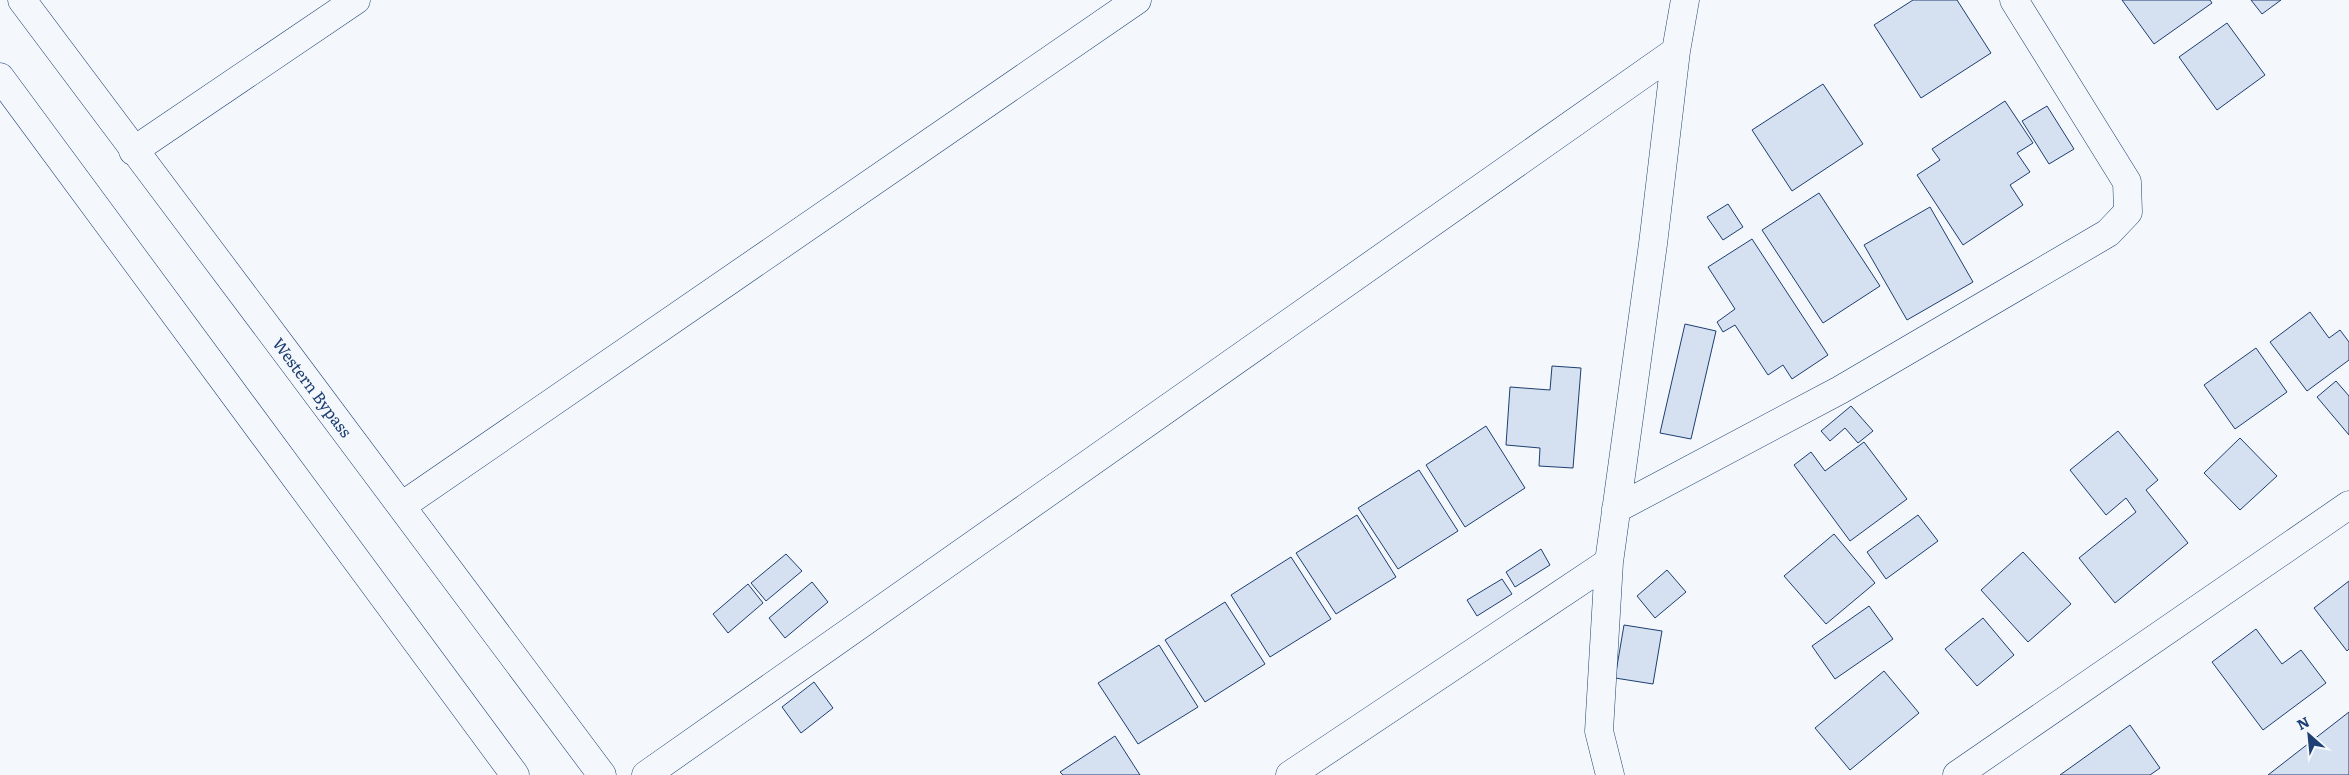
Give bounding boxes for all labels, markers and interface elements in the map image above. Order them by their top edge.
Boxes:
street label: Western Bypass [268,332,358,442]
north arrow [2284,710,2334,760]
text: N [2293,711,2313,734]

